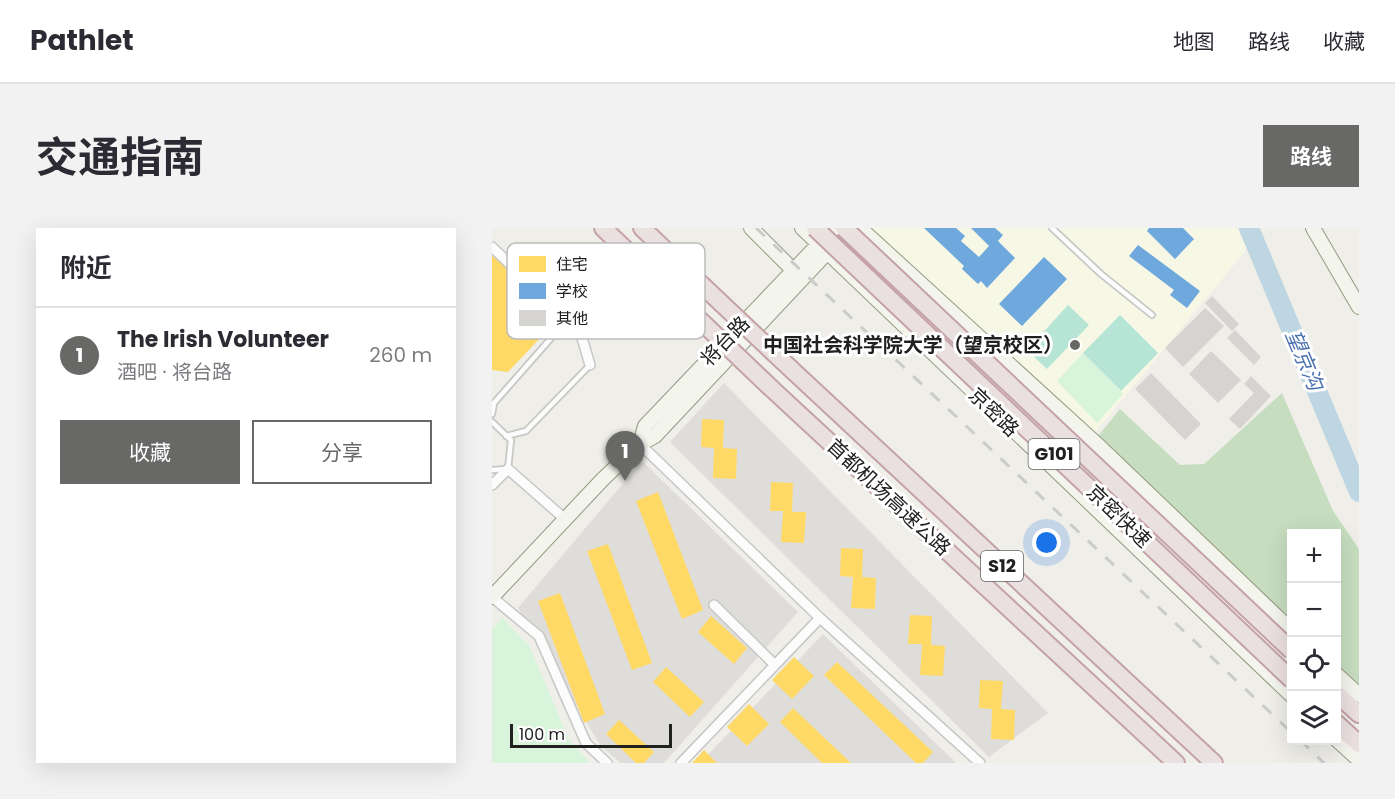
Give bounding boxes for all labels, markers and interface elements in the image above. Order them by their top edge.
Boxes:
text: Pathlet [30,21,134,60]
text: 地图 [1173,27,1215,56]
text: 路线 [1248,27,1290,56]
text: 收藏 [1323,27,1365,56]
button: 路线 [1263,125,1359,187]
text: 交通指南 [36,128,204,187]
legend [507,243,705,339]
text: 附近 [60,250,112,286]
text: 住宅 [556,253,588,276]
text: 学校 [556,280,588,303]
text: 其他 [556,307,588,330]
street label: 将台路 [694,310,756,372]
text: The Irish Volunteer [117,324,329,355]
water label: 望京沟 [1279,325,1331,396]
place label: 中国社会科学院大学（望京校区） [763,331,1063,359]
marker: 中国社会科学院大学（望京校区） [1068,338,1082,352]
text: 1 [76,341,83,369]
text: 260 m [369,341,432,369]
text: 酒吧 · 将台路 [117,358,232,386]
street label: 京密路 [963,381,1025,443]
button: 收藏 [60,420,240,484]
button: 分享 [252,420,432,484]
pin: 1 [606,432,644,481]
street label: 首都机场高速公路 [821,432,957,562]
road number: G101 [1028,439,1080,469]
street label: 京密快速 [1081,478,1157,554]
your location [1032,528,1061,557]
map controls [1287,529,1341,745]
button: + [1287,529,1341,583]
road number: S12 [981,551,1023,581]
button: − [1287,583,1341,637]
button: locate [1287,637,1341,691]
button: layers [1287,691,1341,745]
scale bar [510,721,672,748]
text: 100 m [519,723,565,746]

